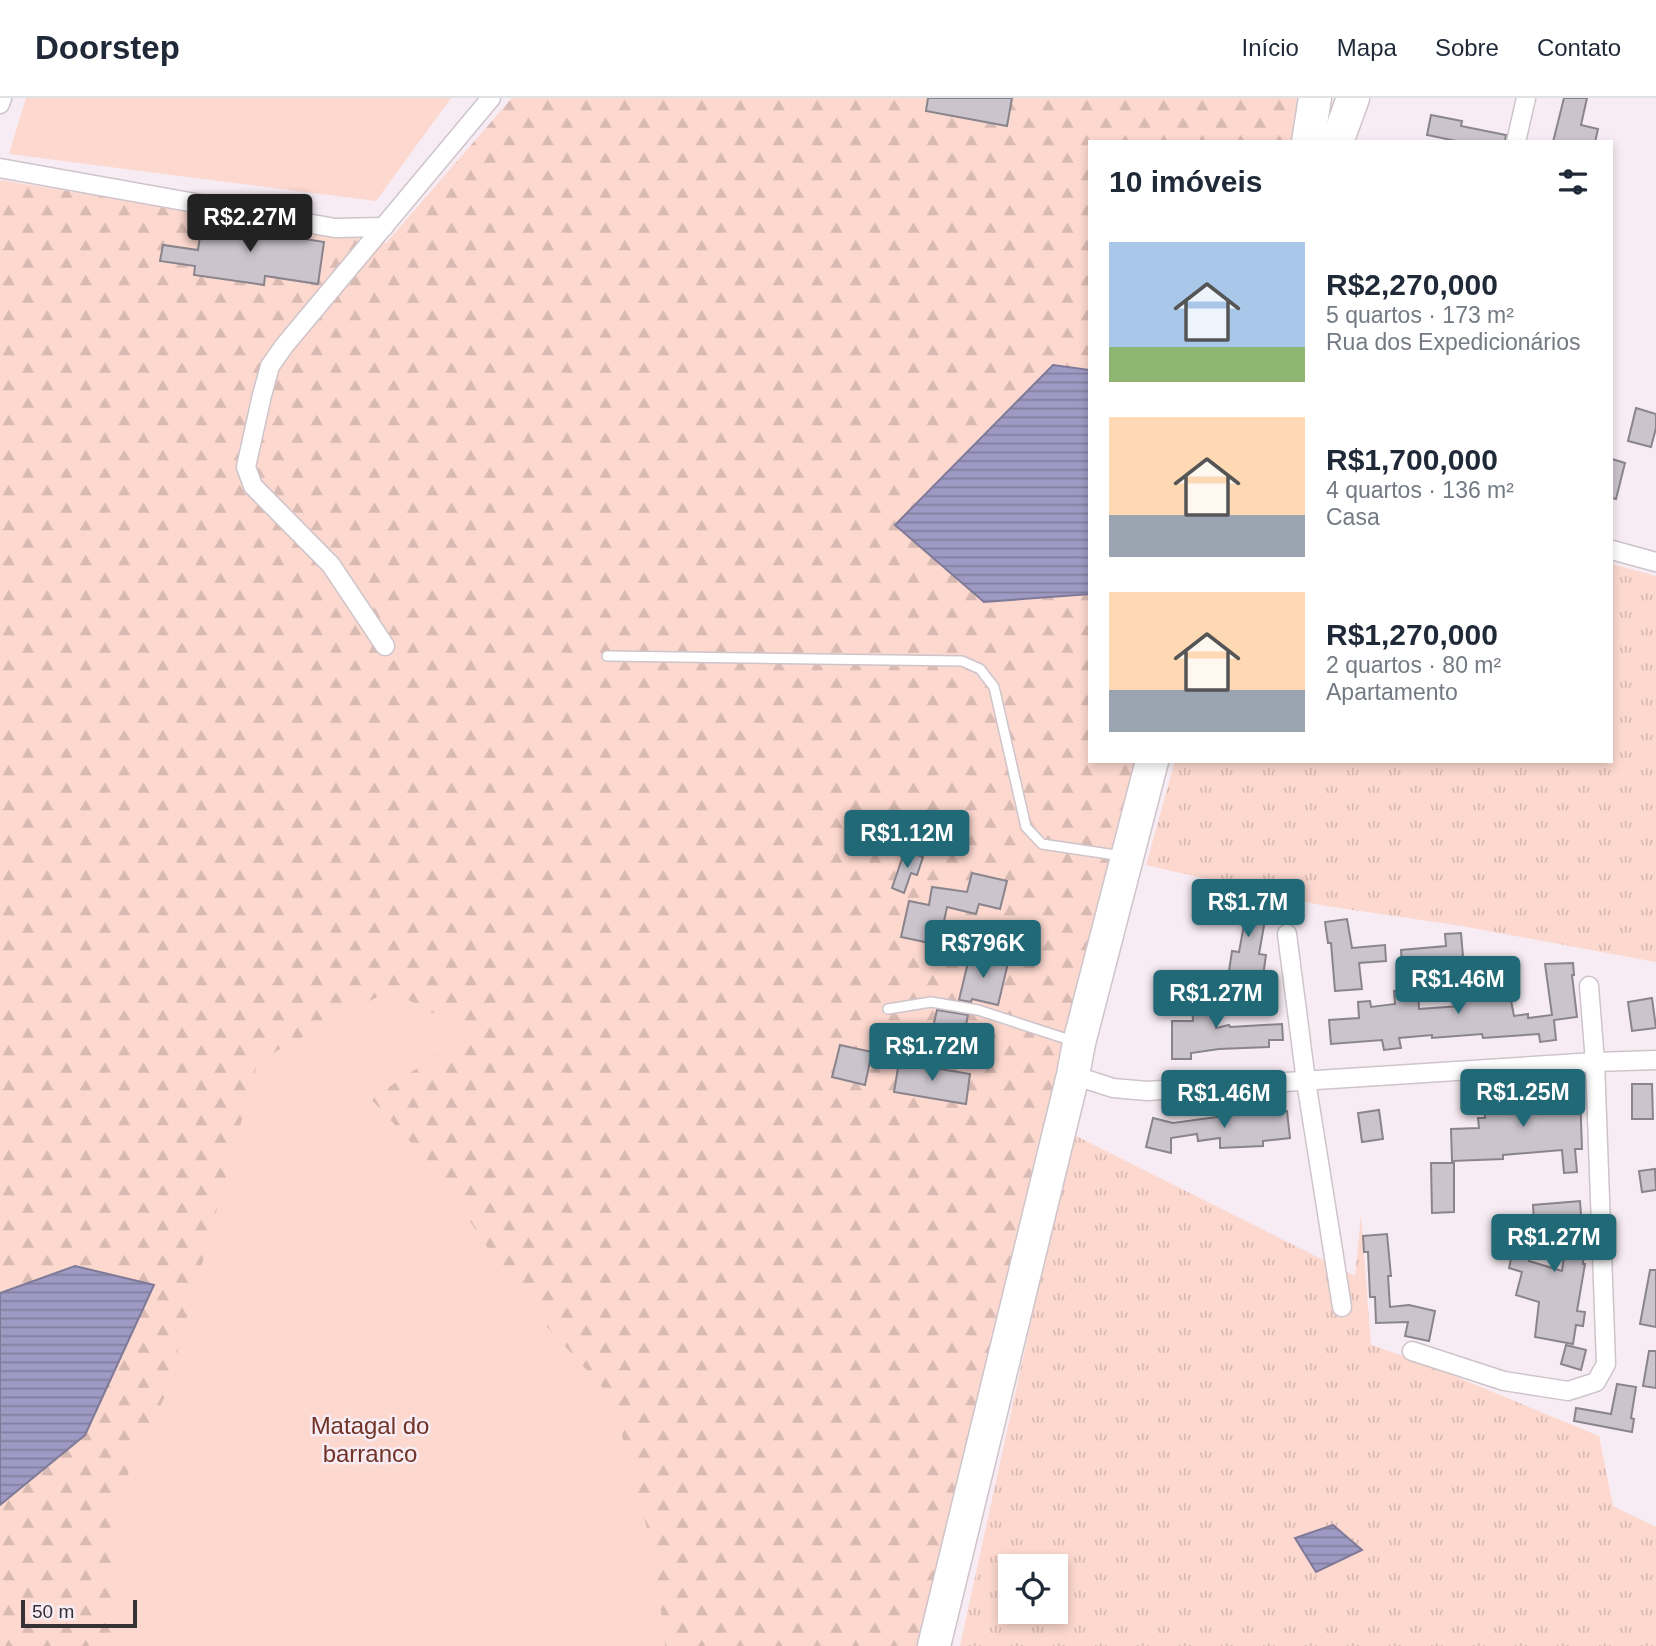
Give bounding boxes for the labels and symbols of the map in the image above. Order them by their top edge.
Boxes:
pin: R$2.27M [185,194,315,254]
pin: R$1.12M [842,810,972,870]
pin: R$1.7M [1191,880,1305,939]
pin: R$796K [926,920,1040,980]
pin: R$1.46M [1393,956,1523,1016]
pin: R$1.27M [1151,970,1281,1030]
pin: R$1.72M [867,1024,997,1083]
pin: R$1.46M [1159,1070,1289,1130]
pin: R$1.25M [1458,1070,1588,1129]
pin: R$1.27M [1489,1214,1619,1274]
park label: Matagal do barranco [311,1412,429,1467]
scale bar [21,1597,136,1629]

